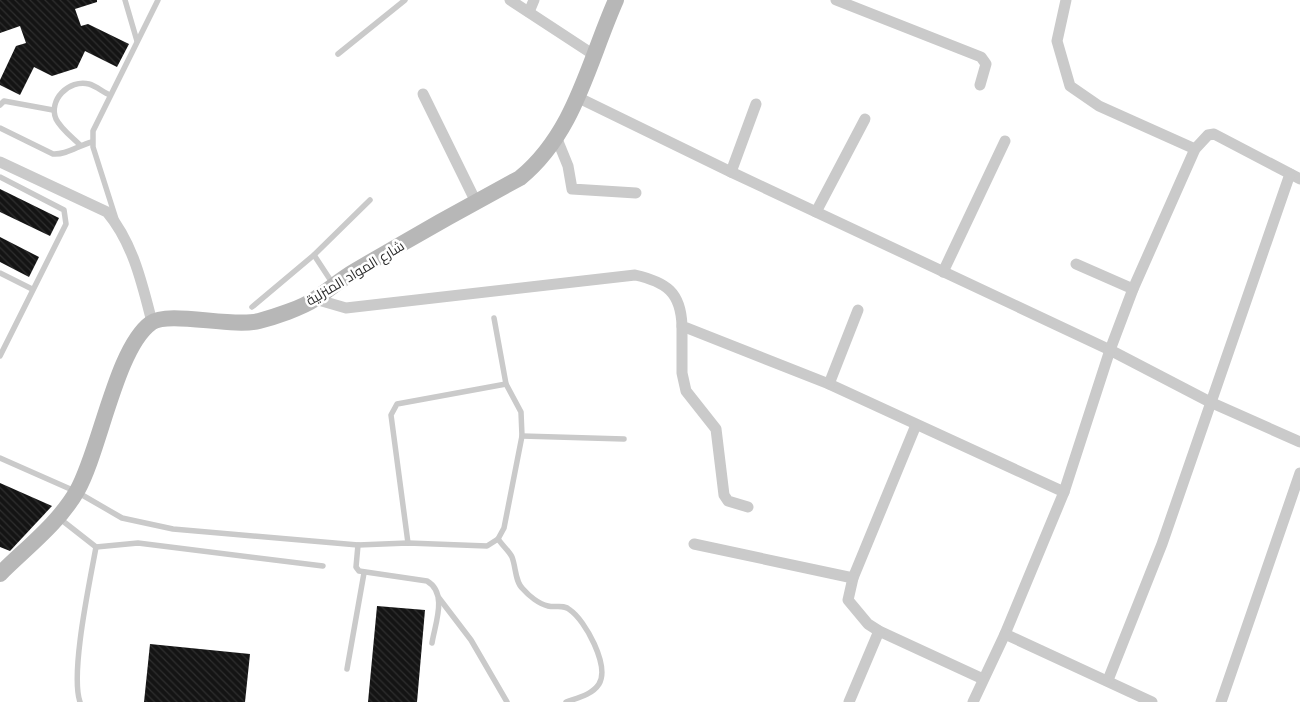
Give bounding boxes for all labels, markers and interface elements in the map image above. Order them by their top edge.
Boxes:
street label: شارع المواد المنزلية [302,236,408,310]

